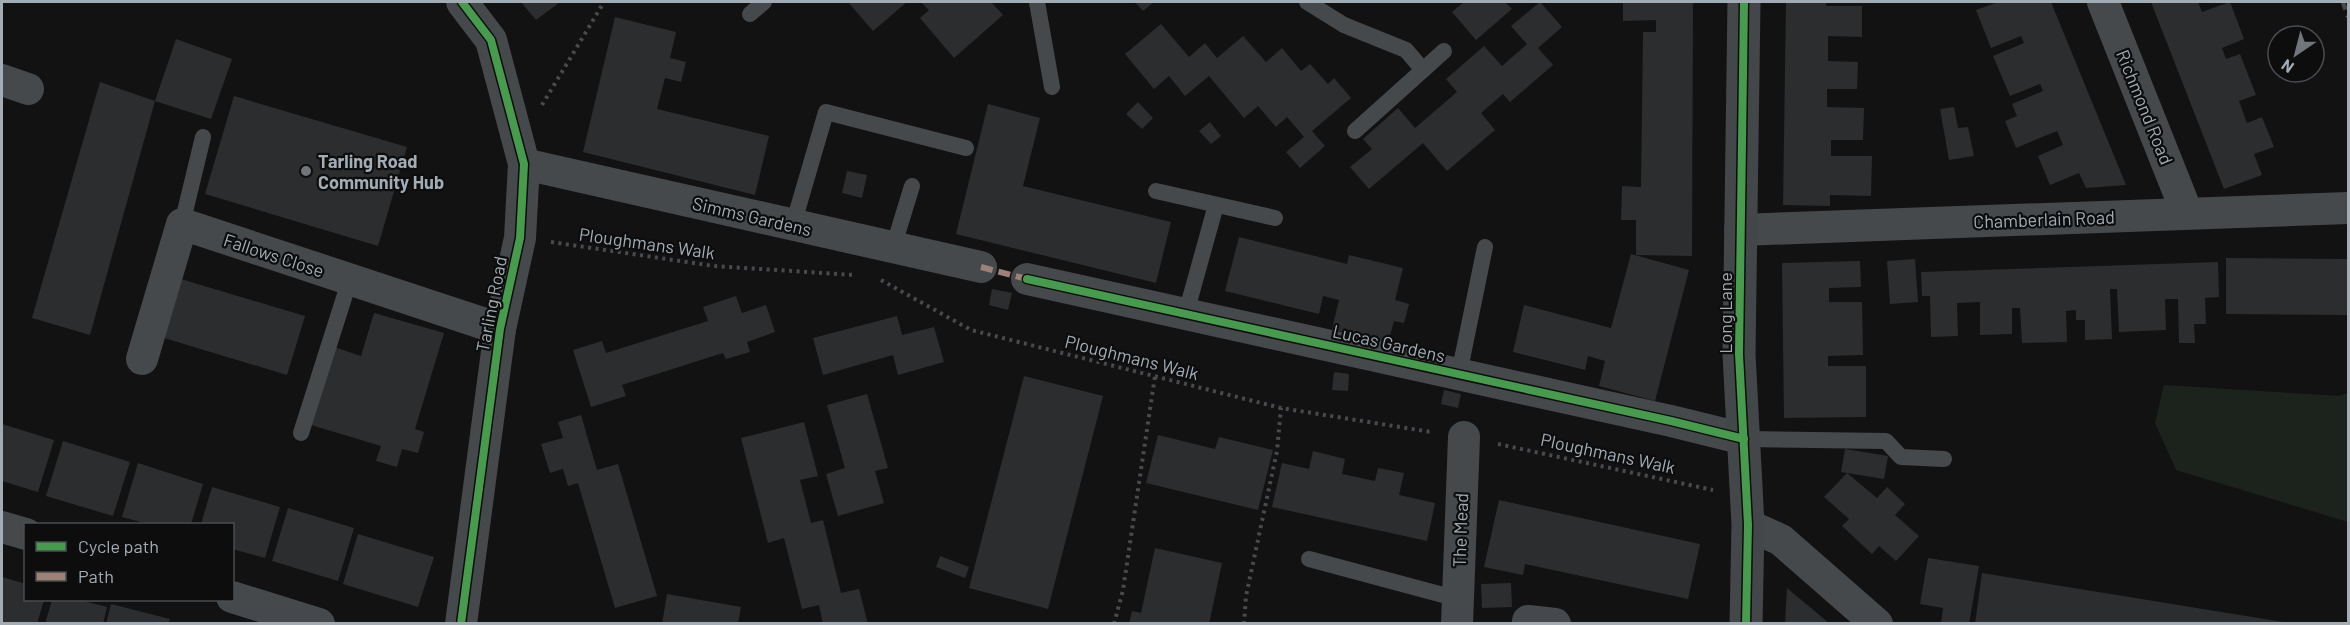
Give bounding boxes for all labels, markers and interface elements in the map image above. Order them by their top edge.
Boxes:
north arrow [2266,24,2326,84]
street label: Richmond Road [2112,46,2178,168]
text: N [2277,56,2297,78]
place label: Tarling Road Community Hub [318,150,444,193]
marker: Tarling Road Community Hub [299,164,313,178]
street label: Simms Gardens [690,192,814,240]
street label: Chamberlain Road [1973,206,2115,232]
street label: Ploughmans Walk [578,223,716,263]
street label: Fallows Close [221,228,327,282]
street label: Tarling Road [471,254,511,354]
street label: Long Lane [1714,272,1736,354]
street label: Lucas Gardens [1330,319,1448,367]
street label: Ploughmans Walk [1063,330,1201,384]
street label: Ploughmans Walk [1539,428,1677,478]
street label: The Mead [1448,492,1472,568]
legend [24,523,234,601]
text: Cycle path [78,535,159,557]
text: Path [78,565,114,587]

